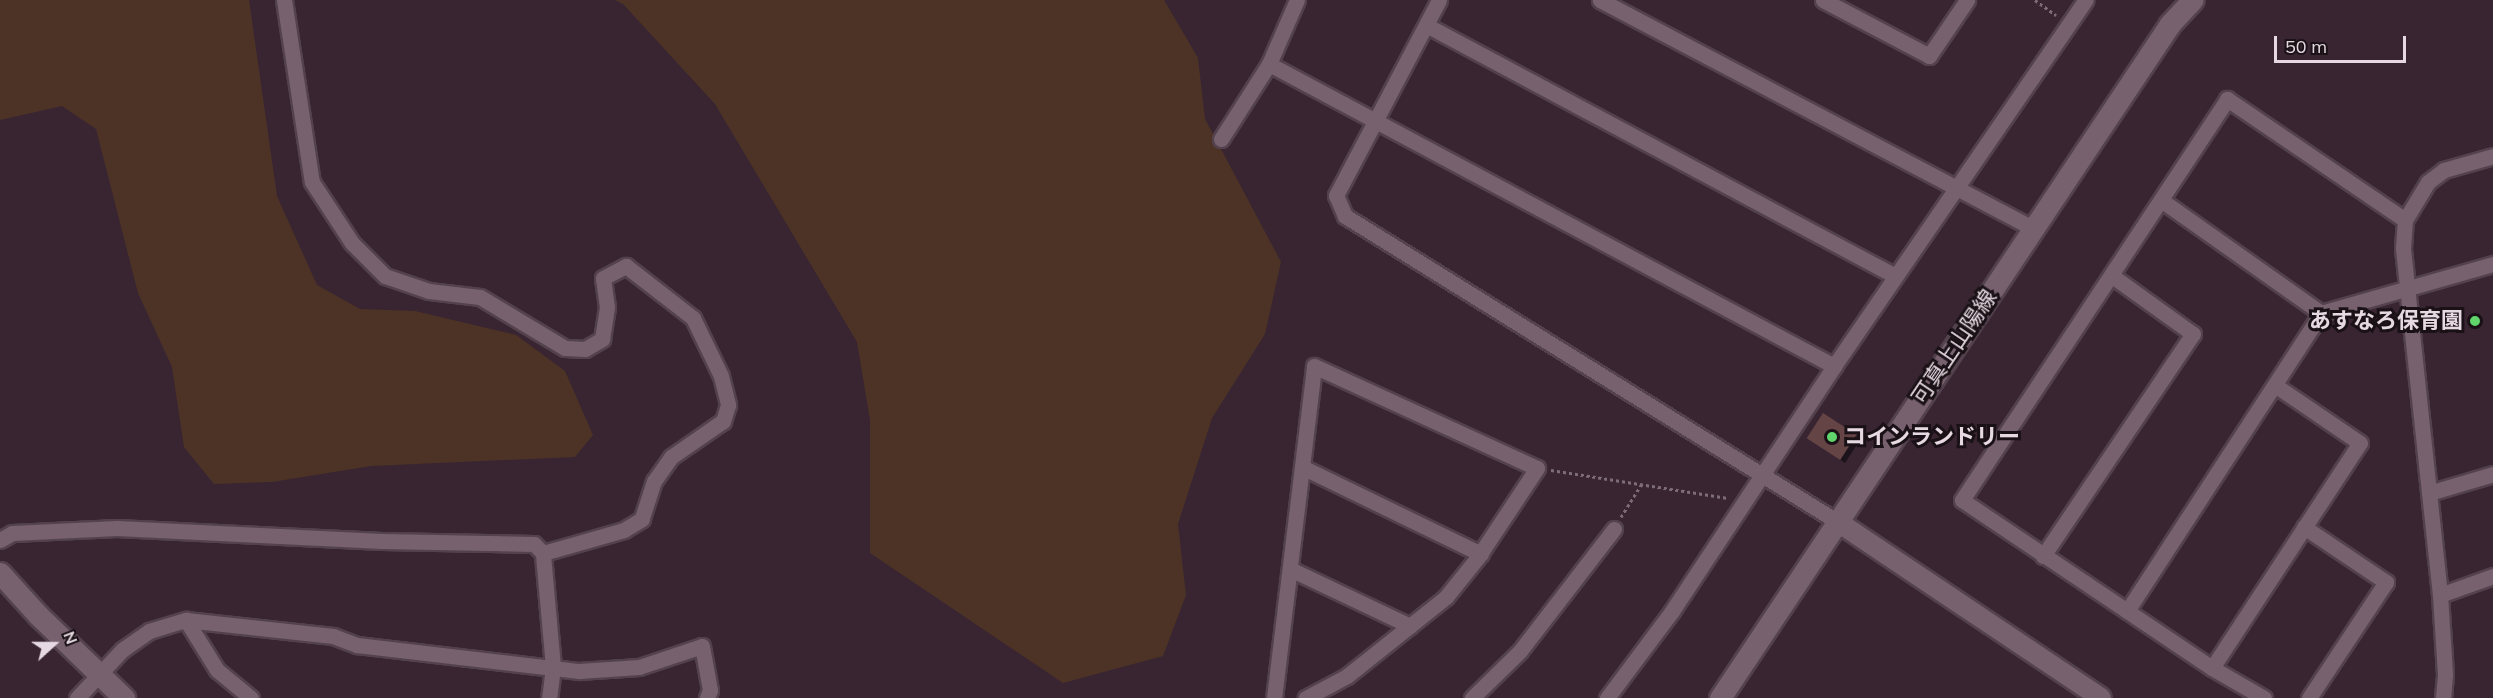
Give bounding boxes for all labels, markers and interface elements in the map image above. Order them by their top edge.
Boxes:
scale bar [2277,24,2409,62]
text: 50 m [2285,35,2327,58]
street label: 可真上山陽線 [1906,285,2002,409]
place label: あすなろ保育園 [2309,308,2463,334]
marker: あすなろ保育園 [2468,314,2482,328]
place label: コインランドリー [1844,424,2020,450]
marker: コインランドリー [1825,430,1839,444]
north arrow [24,614,84,674]
text: N [59,628,82,647]

